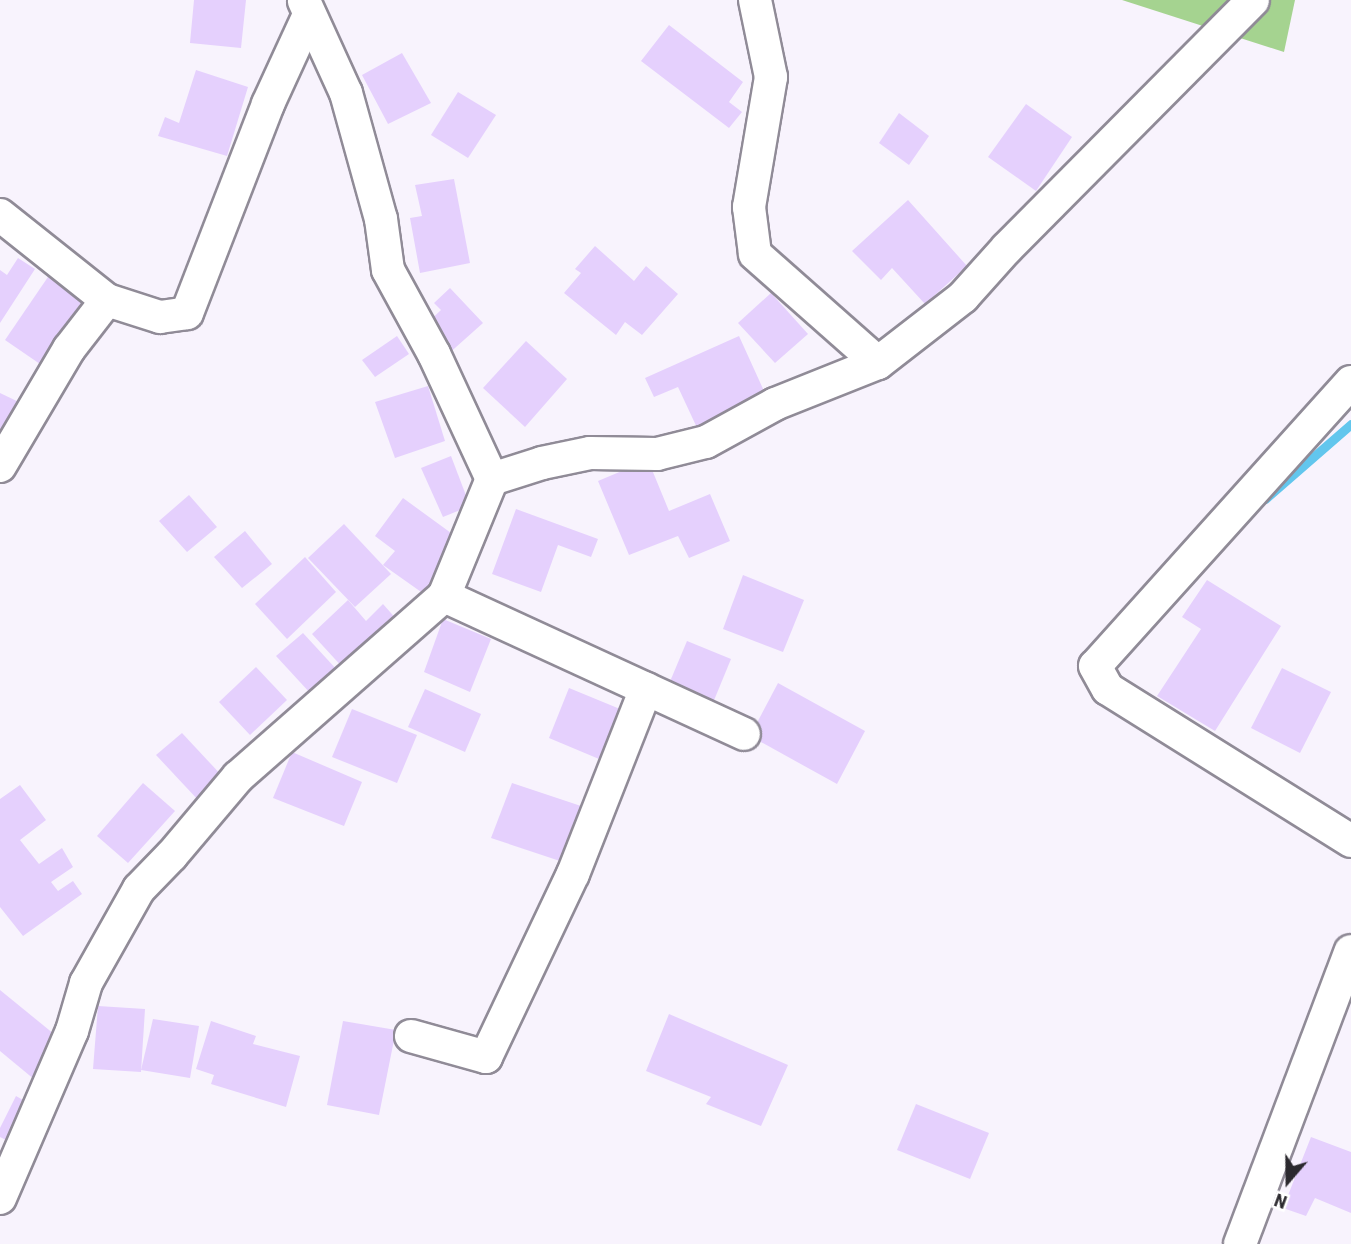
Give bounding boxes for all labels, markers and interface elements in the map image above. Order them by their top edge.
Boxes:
north arrow [1253,1146,1323,1216]
text: N [1271,1188,1290,1214]

